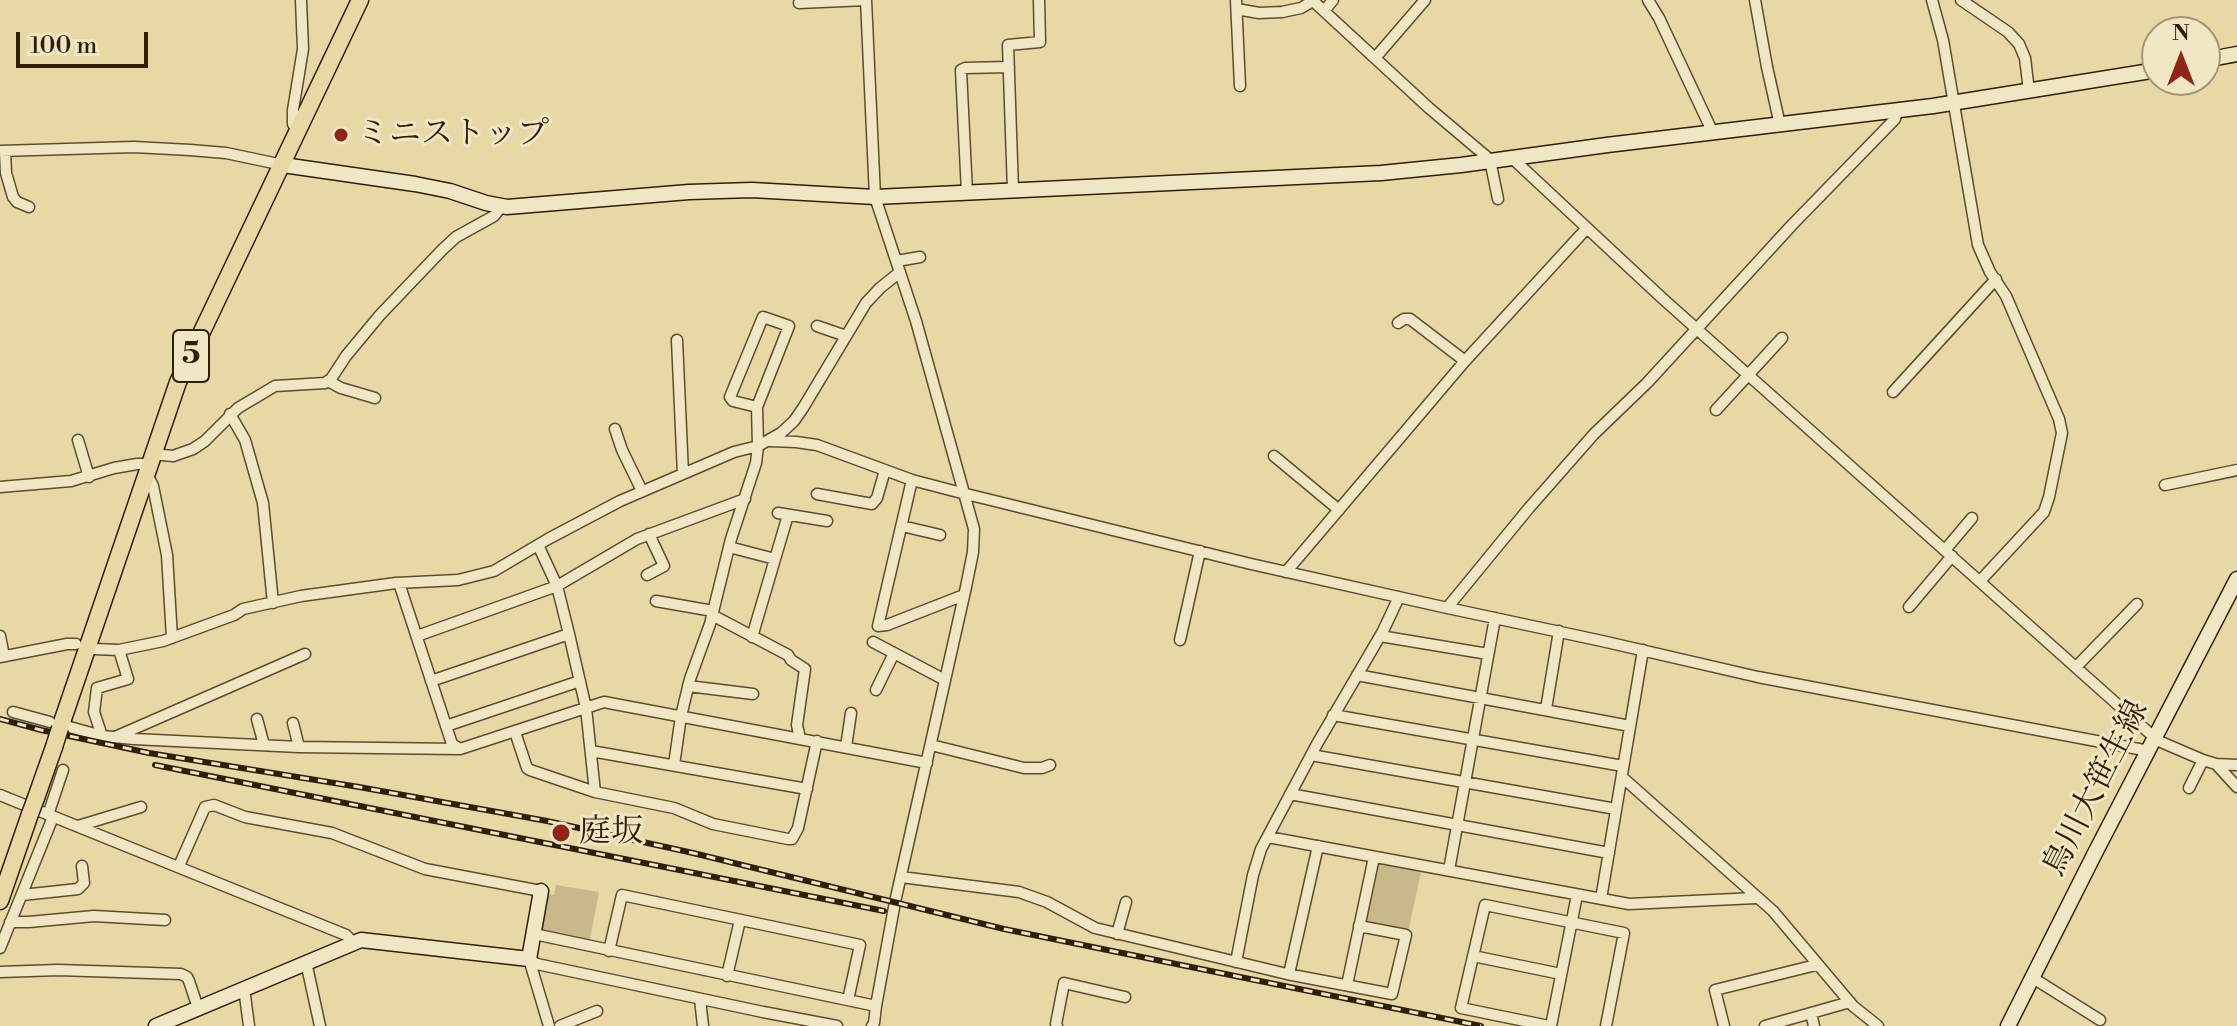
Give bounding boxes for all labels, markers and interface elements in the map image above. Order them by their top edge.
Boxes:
scale bar [20,16,152,66]
north arrow [2141,16,2221,96]
text: N [2172,20,2190,47]
text: 100 m [30,31,97,61]
place label: ミニストップ [357,116,549,154]
marker: ミニストップ [332,126,350,144]
road number: 5 [173,330,209,382]
street label: 鳥川大笹生線 [2036,695,2158,883]
place label: 庭坂 [579,814,643,852]
marker: 庭坂 [550,822,572,844]

